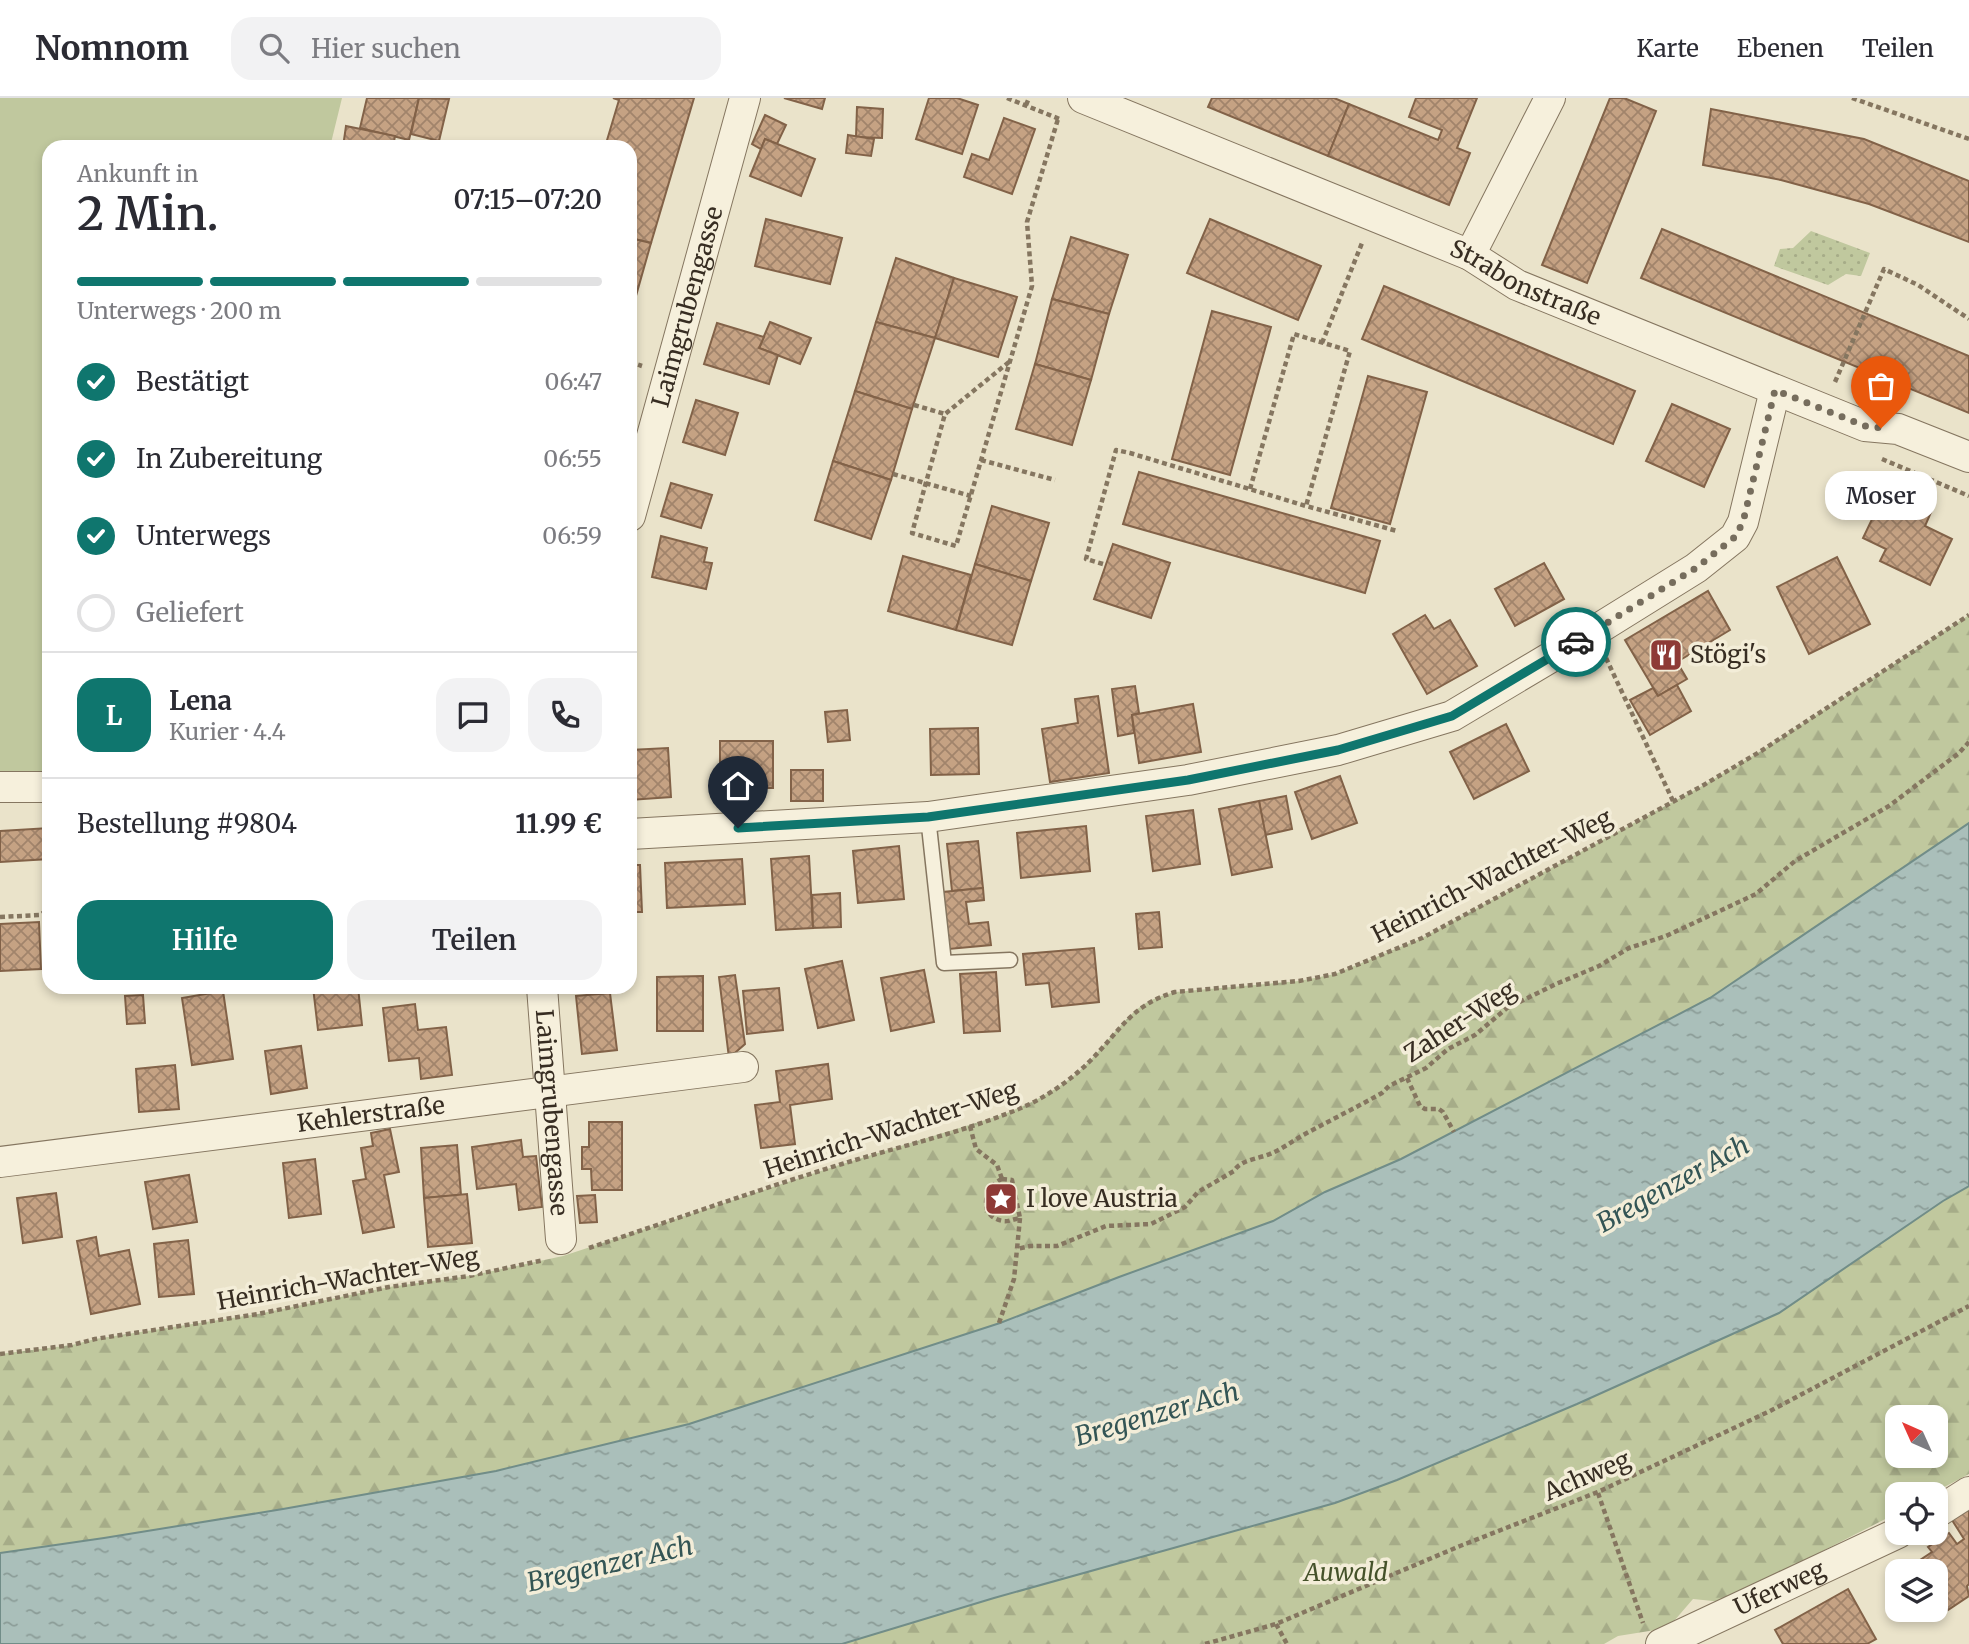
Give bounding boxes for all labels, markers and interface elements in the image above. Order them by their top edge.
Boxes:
search box [231,17,721,80]
text: Nomnom [35,28,189,69]
icon: search [255,29,293,67]
text: Hier suchen [311,32,461,65]
text: Karte [1636,33,1699,64]
text: Ebenen [1737,33,1824,64]
text: Teilen [1862,33,1934,64]
text: Ankunft in [77,159,199,188]
text: 07:15–07:20 [453,183,602,216]
text: 2 Min. [77,185,218,243]
street label: Laimgrubengasse [645,203,729,411]
street label: Strabonstraße [1446,233,1606,332]
text: Unterwegs · 200 m [77,296,281,325]
pin [1851,356,1911,428]
icon: check [77,363,115,401]
text: Bestätigt [136,365,249,398]
text: 06:47 [545,367,602,396]
icon: bag [1862,367,1900,405]
icon: check [77,440,115,478]
text: In Zubereitung [136,442,322,475]
text: 06:55 [543,444,602,473]
callout: Moser [1825,470,1937,519]
text: Moser [1846,481,1916,510]
icon: check [77,517,115,555]
text: Unterwegs [136,519,271,552]
text: 06:59 [542,521,602,550]
text: Geliefert [136,596,244,629]
courier [1541,607,1611,677]
icon: car [1557,623,1595,661]
restaurant icon: Stögi's [1647,636,1685,674]
place label: Stögi's [1690,639,1766,670]
button: chat [436,678,510,752]
button: phone [528,678,602,752]
text: Lena [169,684,232,717]
text: L [106,699,122,732]
text: Kurier · 4.4 [169,717,286,746]
pin [708,756,768,828]
icon: home [719,767,757,805]
street label: Heinrich-Wachter-Weg [1366,801,1618,950]
text: Bestellung #9804 [77,807,297,840]
text: 11.99 € [515,807,602,840]
button: Hilfe [77,900,333,980]
button: Teilen [347,900,602,980]
street label: Zaher-Weg [1398,974,1522,1069]
street label: Laimgrubengasse [529,1008,575,1217]
street label: Heinrich-Wachter-Weg [760,1074,1022,1185]
street label: Kehlerstraße [295,1089,447,1139]
water label: Bregenzer Ach [1591,1128,1755,1239]
place icon: I love Austria [982,1180,1020,1218]
place label: I love Austria [1026,1183,1178,1214]
street label: Heinrich-Wachter-Weg [214,1240,482,1317]
water label: Bregenzer Ach [1071,1374,1243,1453]
north arrow [1885,1405,1948,1468]
map controls [1885,1405,1948,1622]
street label: Achweg [1538,1443,1635,1508]
button: locate [1885,1482,1948,1545]
water label: Bregenzer Ach [524,1528,696,1599]
street label: Uferweg [1729,1553,1831,1623]
park label: Auwald [1302,1557,1388,1588]
button: layers [1885,1559,1948,1622]

